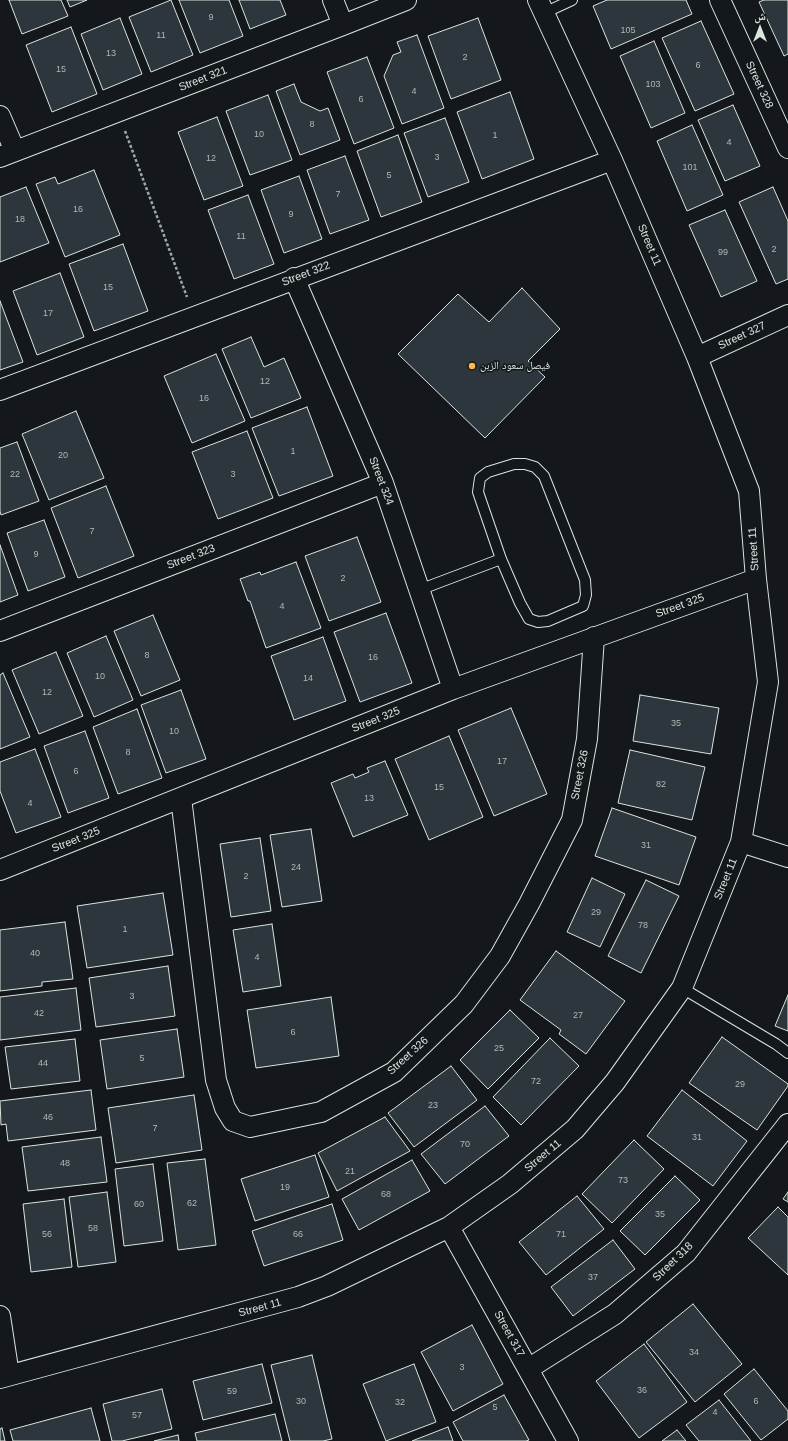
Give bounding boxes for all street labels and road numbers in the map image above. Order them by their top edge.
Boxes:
street label: Street 328 [742,59,776,111]
street label: Street 321 [177,64,229,94]
street label: Street 11 [634,222,664,268]
street label: Street 322 [280,259,332,289]
street label: Street 327 [716,319,768,353]
street label: Street 324 [366,455,396,507]
street label: Street 11 [746,527,762,571]
street label: Street 323 [165,542,217,572]
street label: Street 325 [654,591,706,621]
street label: Street 325 [350,704,402,736]
street label: Street 326 [569,749,591,801]
street label: Street 325 [50,824,102,856]
street label: Street 11 [712,856,740,902]
street label: Street 326 [385,1034,431,1078]
street label: Street 11 [522,1137,564,1175]
street label: Street 318 [650,1240,696,1284]
street label: Street 11 [237,1296,283,1320]
street label: Street 317 [491,1309,527,1359]

